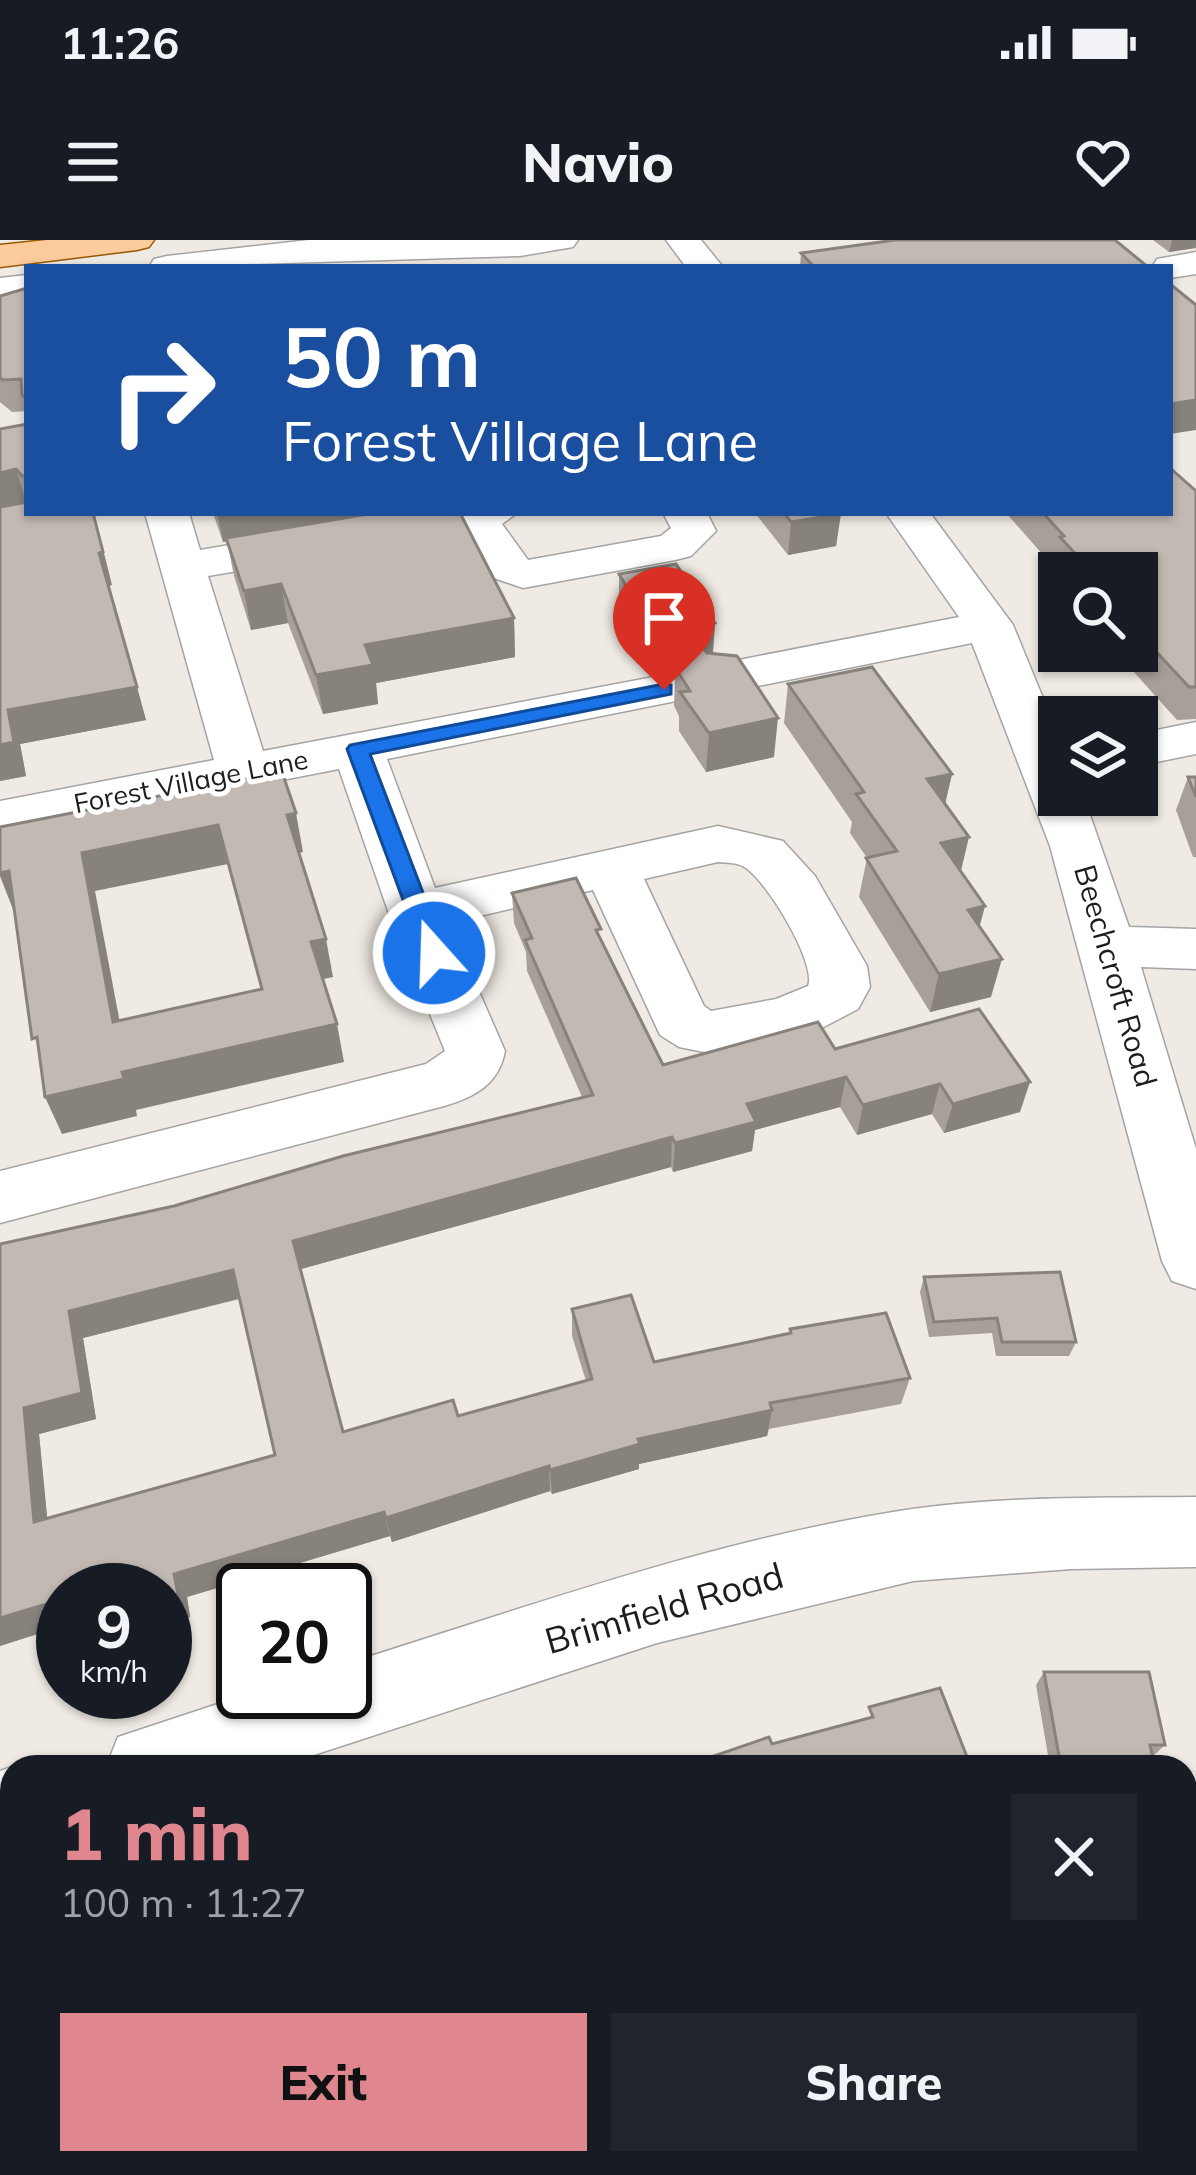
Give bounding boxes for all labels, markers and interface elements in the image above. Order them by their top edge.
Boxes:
text: 11:26 [60,14,179,70]
text: Navio [522,128,674,196]
icon: menu [60,129,126,195]
icon: heart [1070,129,1136,195]
text: 50 m [282,303,481,408]
icon: right [84,312,240,468]
text: Forest Village Lane [282,407,758,475]
map controls [1038,552,1158,816]
button: search [1038,552,1158,672]
pin [613,567,715,690]
icon: arrive [631,585,697,651]
button: layers [1038,696,1158,816]
street label: Forest Village Lane [71,742,311,820]
street label: Beechcroft Road [1066,860,1166,1091]
position arrow [371,890,497,1016]
street label: Brimfield Road [540,1552,788,1663]
speed limit sign: 20 [216,1563,372,1719]
text: 9 [96,1588,132,1663]
text: km/h [80,1652,148,1690]
text: 1 min [60,1788,253,1878]
button: close [1011,1794,1137,1920]
text: 100 m · 11:27 [60,1878,306,1927]
button: Exit [60,2013,587,2151]
button: Share [611,2013,1137,2151]

